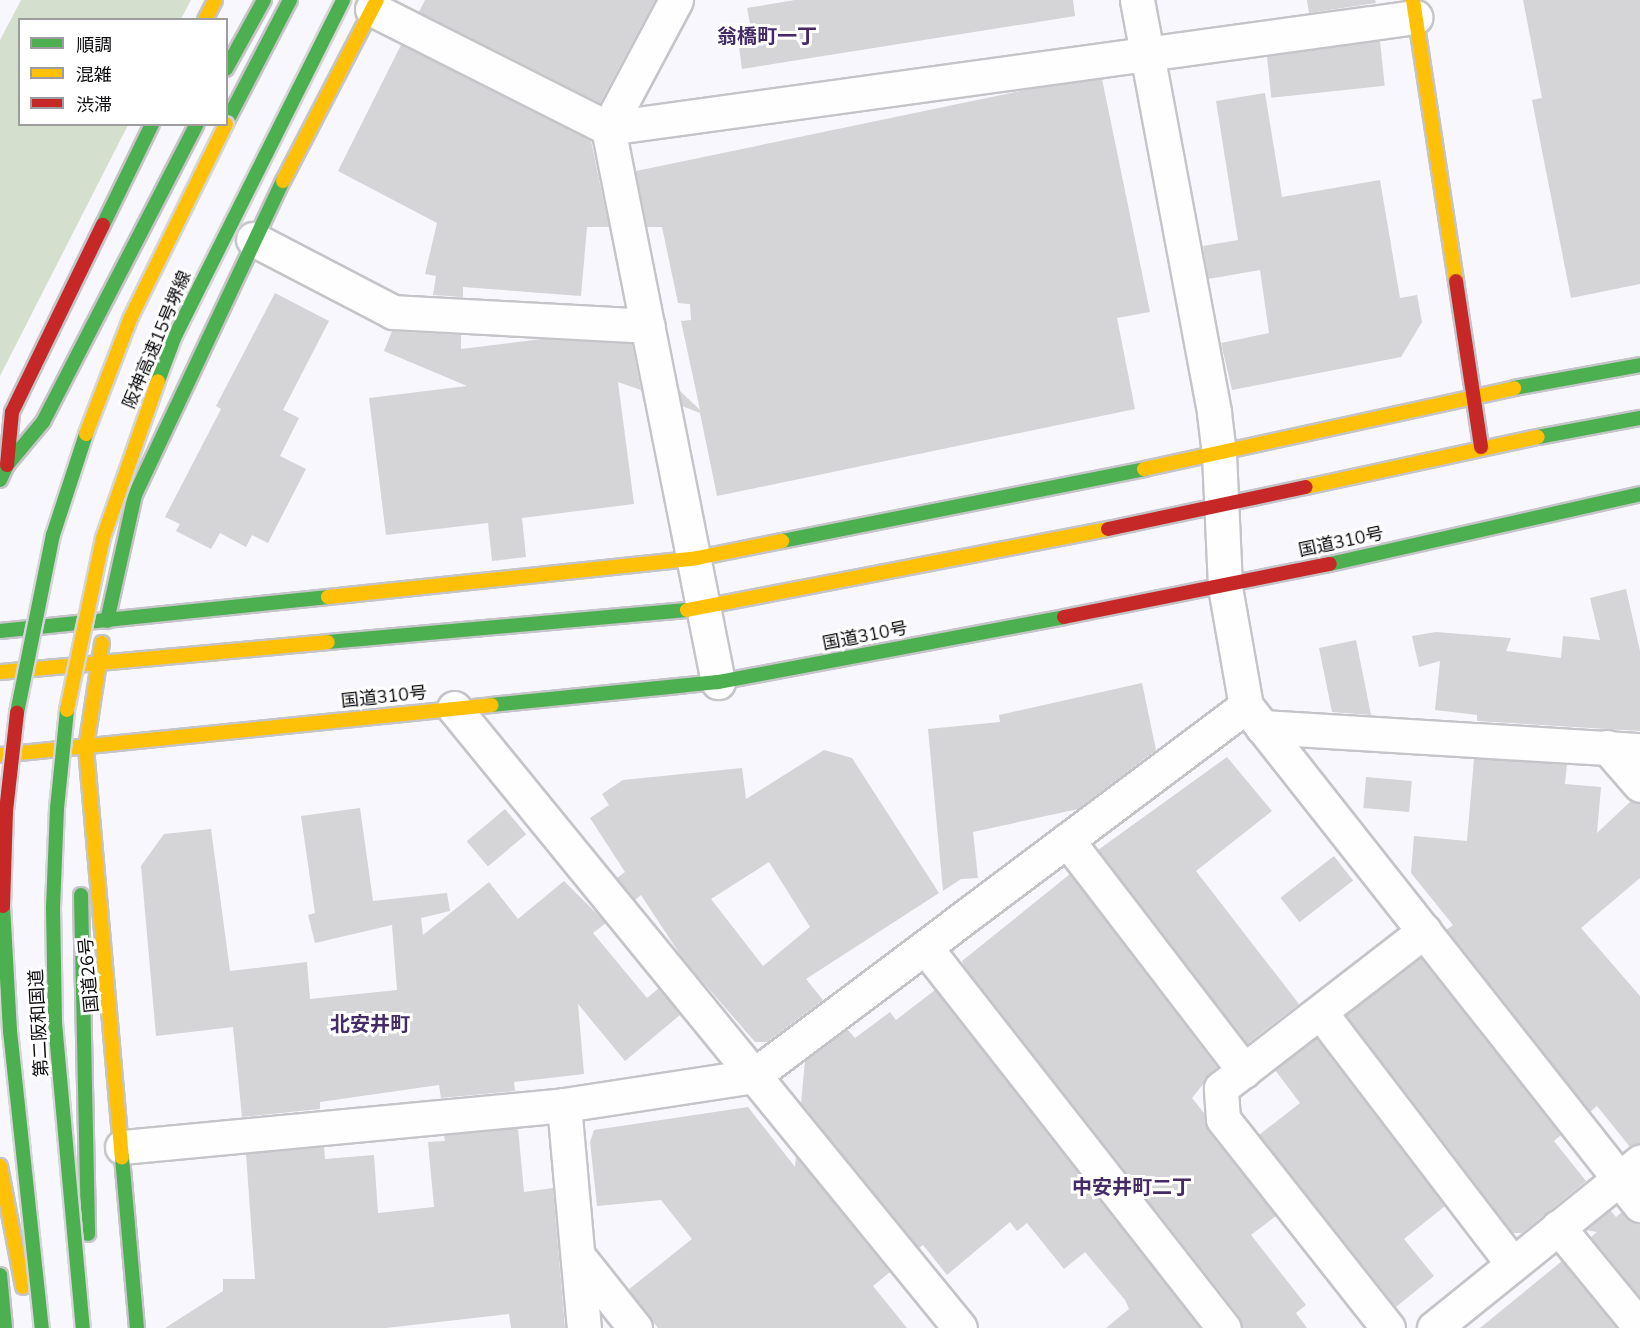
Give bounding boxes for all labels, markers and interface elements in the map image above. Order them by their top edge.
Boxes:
legend [18,18,228,126]
district label: 翁橋町一丁 [717,24,817,48]
text: 順調 [76,33,112,57]
text: 混雑 [76,63,112,87]
text: 渋滞 [76,93,112,117]
street label: 阪神高速15号堺線 [118,268,196,412]
street label: 国道310号 [1296,522,1386,562]
street label: 国道310号 [821,617,909,655]
street label: 国道310号 [340,682,428,712]
street label: 国道26号 [75,936,103,1014]
street label: 第二阪和国道 [25,969,53,1077]
district label: 北安井町 [330,1012,410,1036]
district label: 中安井町二丁 [1072,1175,1192,1199]

